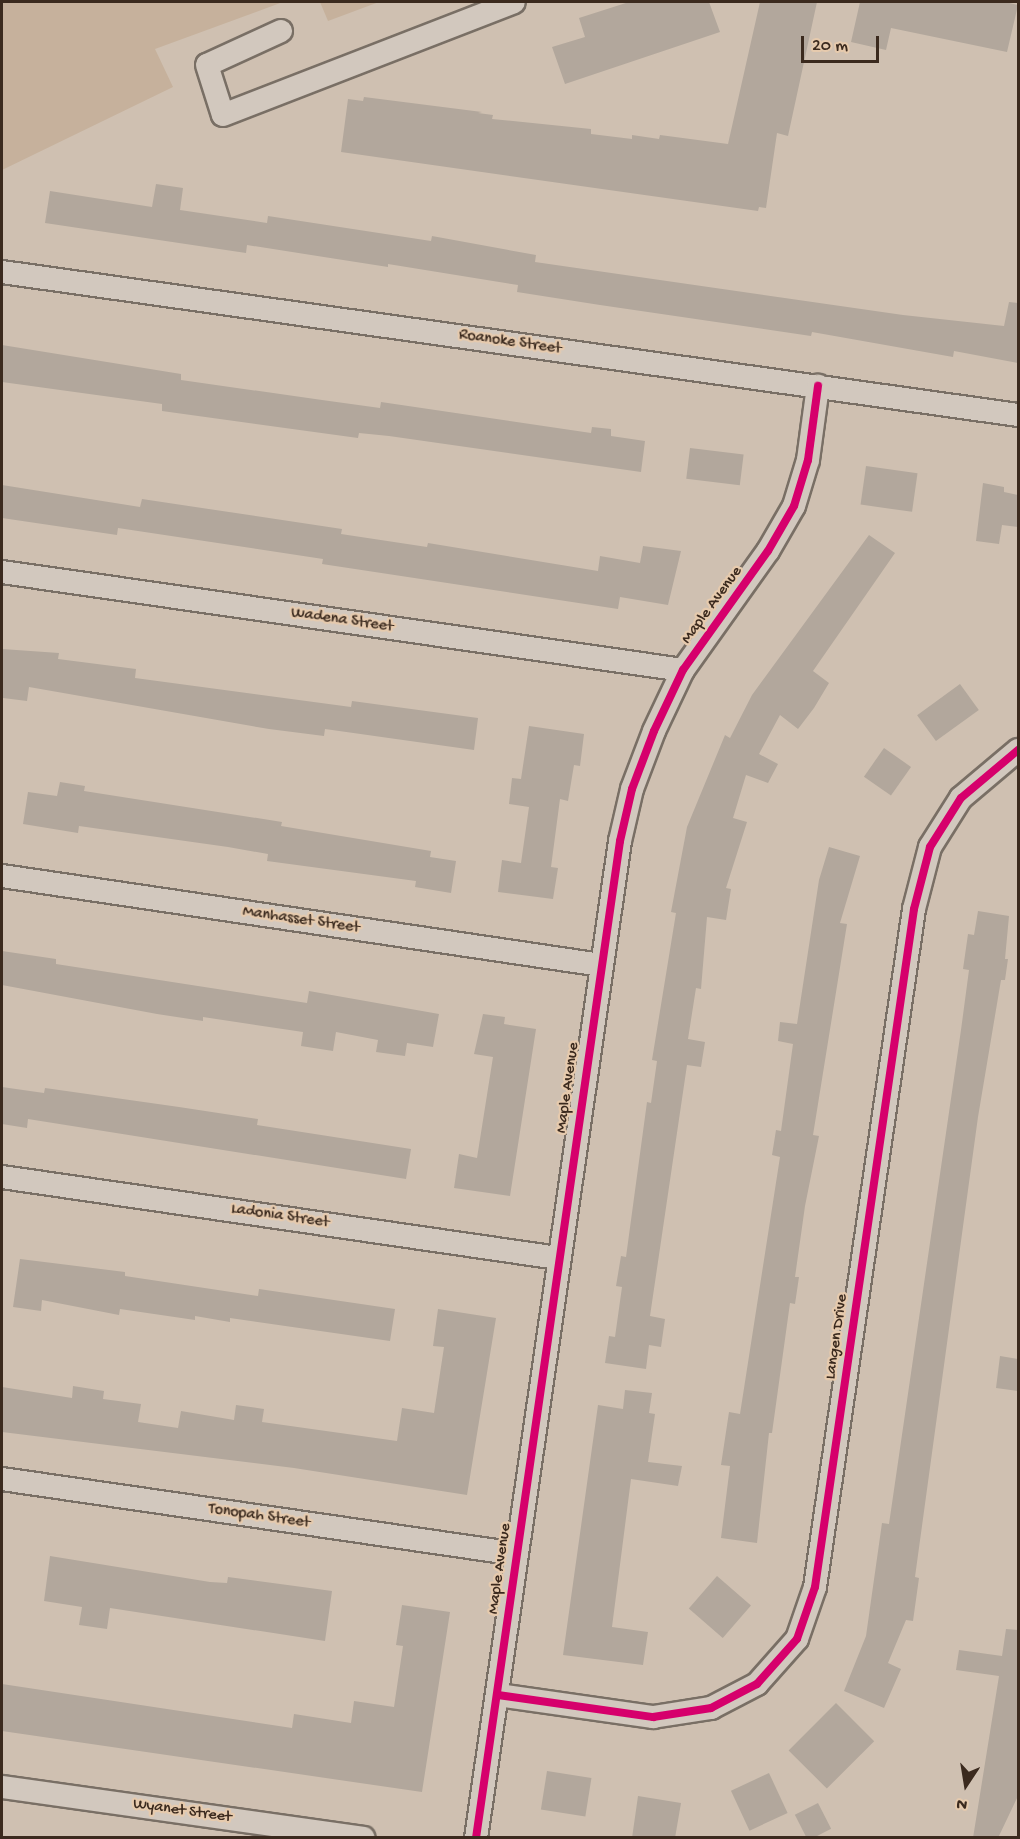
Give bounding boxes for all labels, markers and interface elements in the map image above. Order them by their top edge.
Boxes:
scale bar [804,24,882,62]
text: 20 m [812,36,848,57]
street label: Roanoke Street [458,326,562,360]
street label: Maple Avenue [678,563,748,649]
street label: Wadena Street [290,604,394,638]
street label: Manhasset Street [241,903,361,939]
street label: Maple Avenue [553,1041,585,1135]
street label: Ladonia Street [230,1201,330,1233]
street label: Langen Drive [823,1293,853,1381]
street label: Tonopah Street [207,1500,311,1534]
street label: Maple Avenue [485,1522,517,1616]
north arrow [936,1755,996,1815]
text: N [955,1793,969,1813]
street label: Wyanet Street [132,1796,232,1828]

